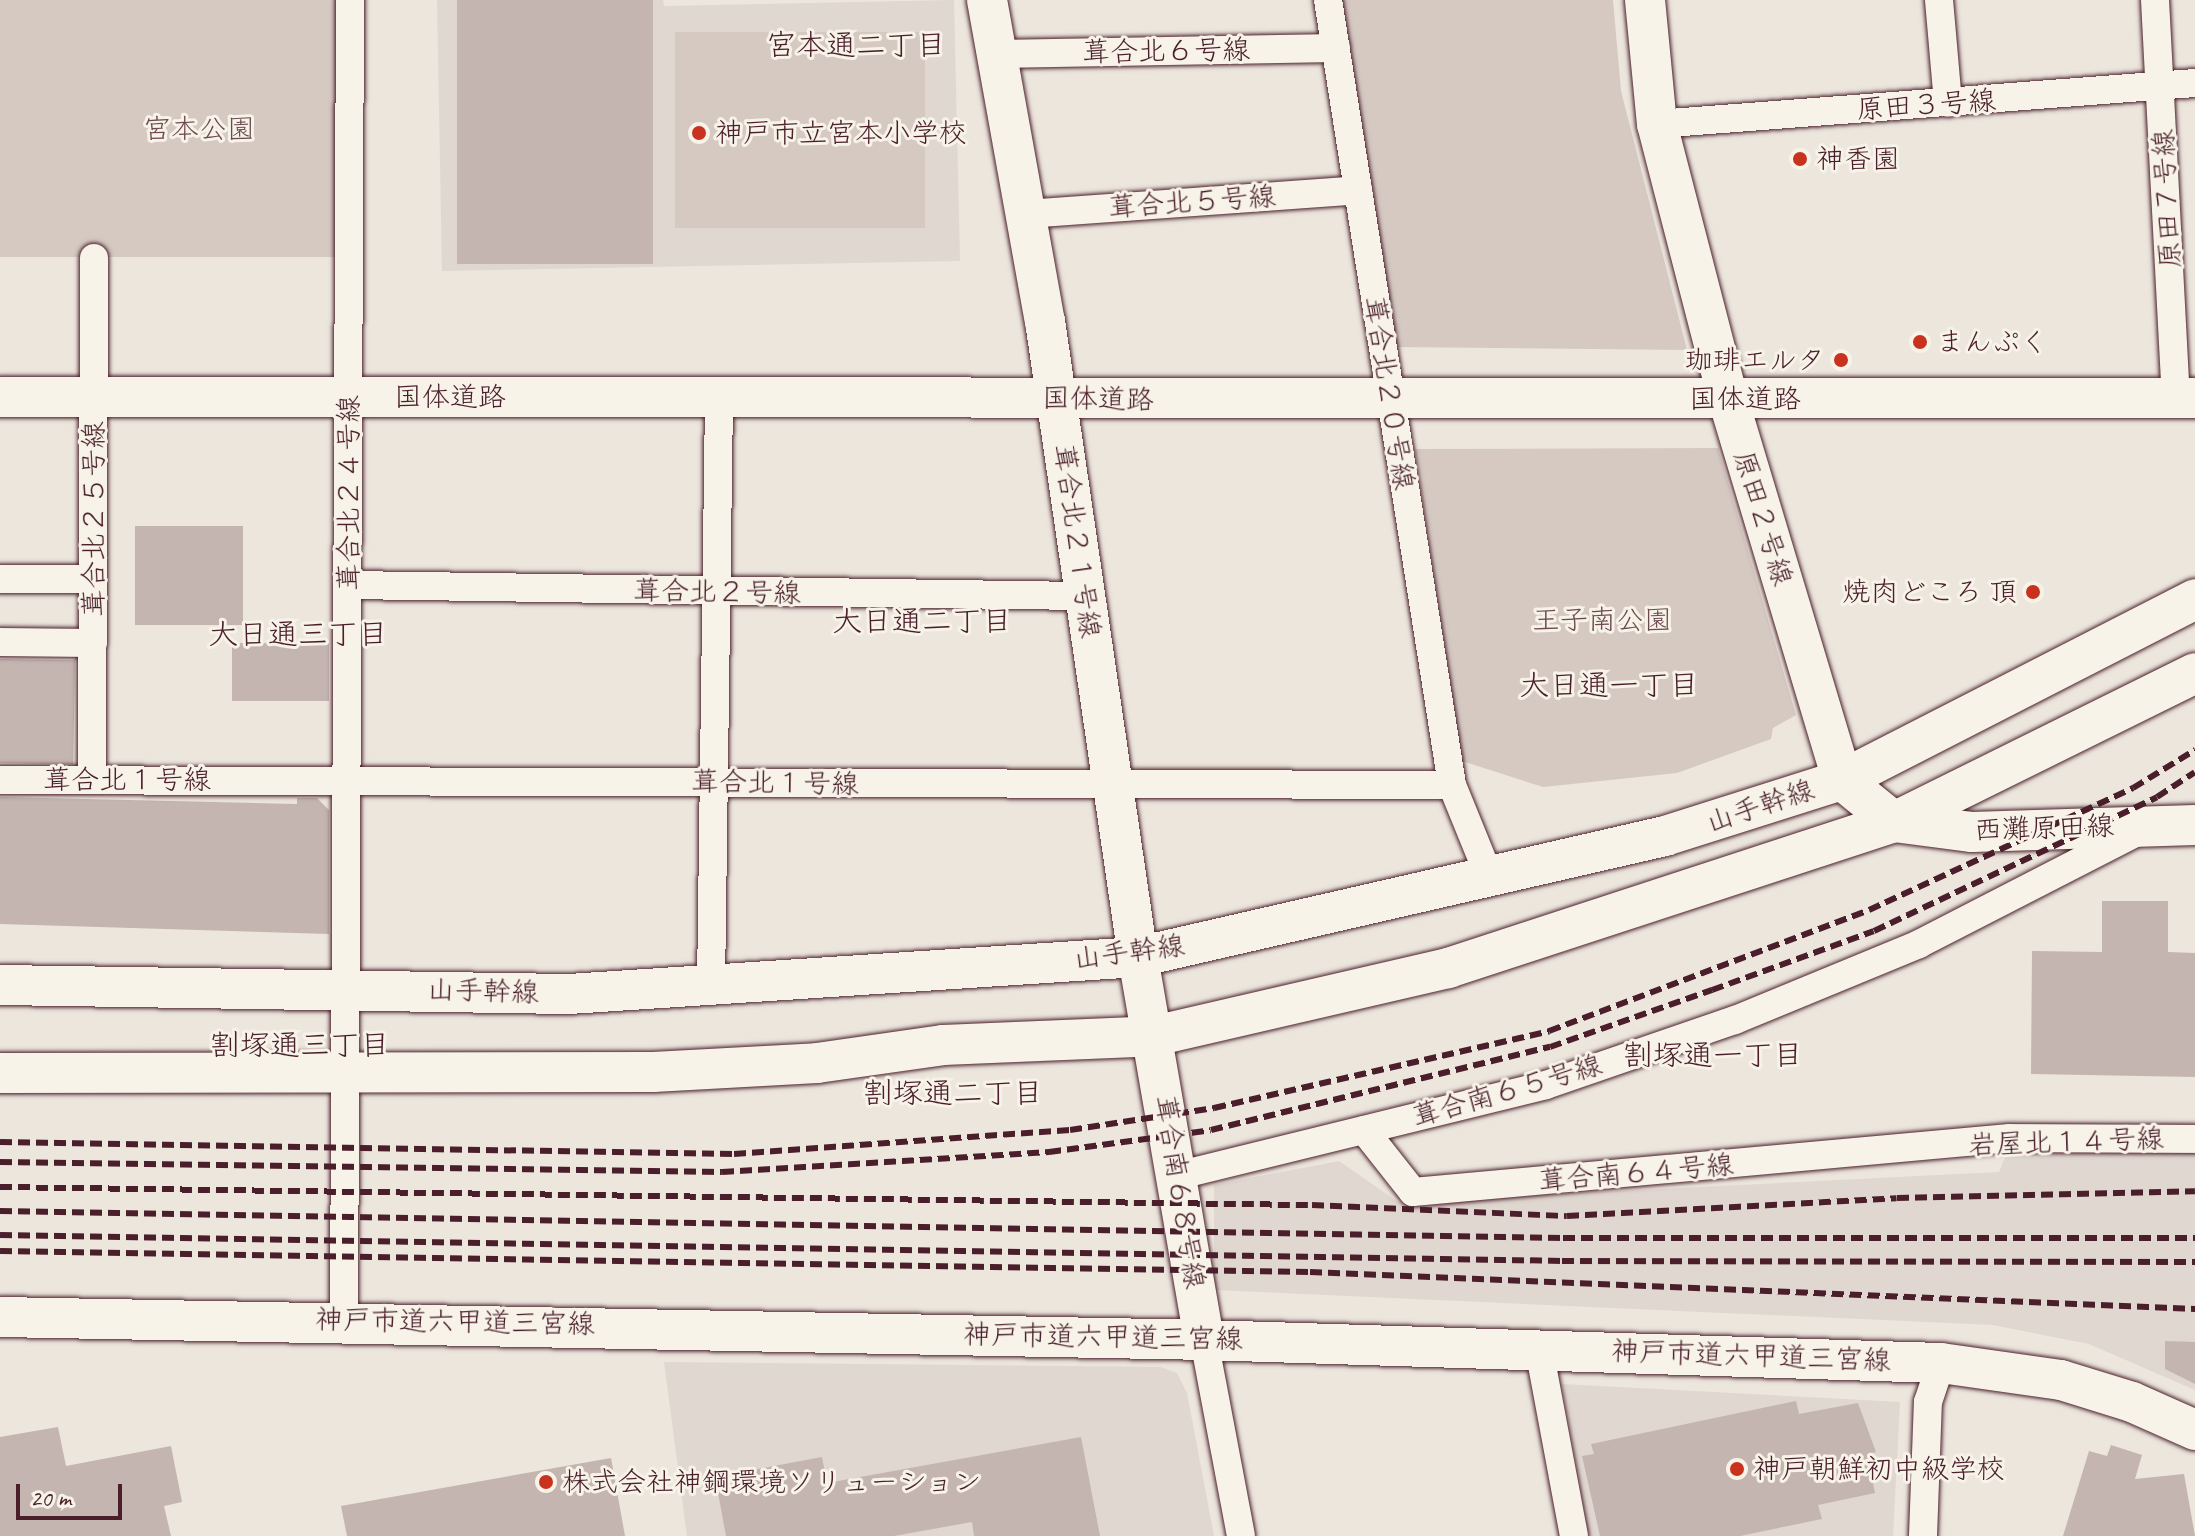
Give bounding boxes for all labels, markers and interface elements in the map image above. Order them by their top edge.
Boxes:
district label: 宮本通二丁目 [766,27,946,63]
street label: 葺合北６号線 [1082,33,1250,69]
street label: 原田３号線 [1855,83,1997,127]
park label: 宮本公園 [143,112,255,146]
place label: 神戸市立宮本小学校 [715,116,967,150]
marker: 神戸市立宮本小学校 [690,124,708,142]
street label: 原田７号線 [2147,128,2187,270]
place label: 神香園 [1816,142,1900,176]
marker: 神香園 [1791,150,1809,168]
street label: 葺合北５号線 [1107,179,1277,225]
street label: 葺合北２０号線 [1357,294,1421,492]
place label: まんぷく [1936,325,2048,359]
marker: まんぷく [1911,333,1929,351]
place label: 珈琲エルタ [1685,343,1825,377]
marker: 珈琲エルタ [1832,351,1850,369]
street label: 国体道路 [394,380,506,414]
street label: 国体道路 [1042,381,1154,417]
street label: 国体道路 [1689,382,1801,416]
street label: 葺合北２４号線 [332,395,366,591]
street label: 葺合北２５号線 [77,421,111,617]
street label: 葺合北２１号線 [1047,442,1107,640]
street label: 原田２号線 [1726,446,1800,590]
street label: 葺合北２号線 [633,574,801,610]
place label: 焼肉どころ 頂 [1842,575,2017,609]
marker: 焼肉どころ 頂 [2024,583,2042,601]
district label: 大日通二丁目 [832,603,1012,639]
park label: 王子南公園 [1532,603,1672,637]
district label: 大日通三丁目 [208,616,388,652]
district label: 大日通一丁目 [1519,667,1699,703]
street label: 葺合北１号線 [43,763,211,797]
street label: 葺合北１号線 [691,765,859,801]
street label: 山手幹線 [1702,773,1818,839]
street label: 西灘原田線 [1973,809,2115,847]
street label: 山手幹線 [1071,929,1187,975]
street label: 山手幹線 [426,972,540,1010]
district label: 割塚通三丁目 [210,1027,390,1063]
district label: 割塚通一丁目 [1623,1037,1803,1073]
street label: 葺合南６５号線 [1408,1048,1606,1134]
district label: 割塚通二丁目 [863,1075,1043,1111]
street label: 葺合南６８号線 [1148,1093,1212,1291]
street label: 岩屋北１４号線 [1967,1122,2165,1162]
street label: 葺合南６４号線 [1537,1148,1735,1198]
street label: 神戸市道六甲道三宮線 [315,1303,595,1341]
street label: 神戸市道六甲道三宮線 [963,1318,1243,1356]
street label: 神戸市道六甲道三宮線 [1610,1334,1892,1378]
place label: 神戸朝鮮初中級学校 [1753,1452,2005,1486]
marker: 神戸朝鮮初中級学校 [1728,1460,1746,1478]
place label: 株式会社神鋼環境ソリューション [562,1465,982,1499]
scale bar [20,1468,126,1518]
marker: 株式会社神鋼環境ソリューション [537,1473,555,1491]
text: 20 m [30,1483,71,1513]

